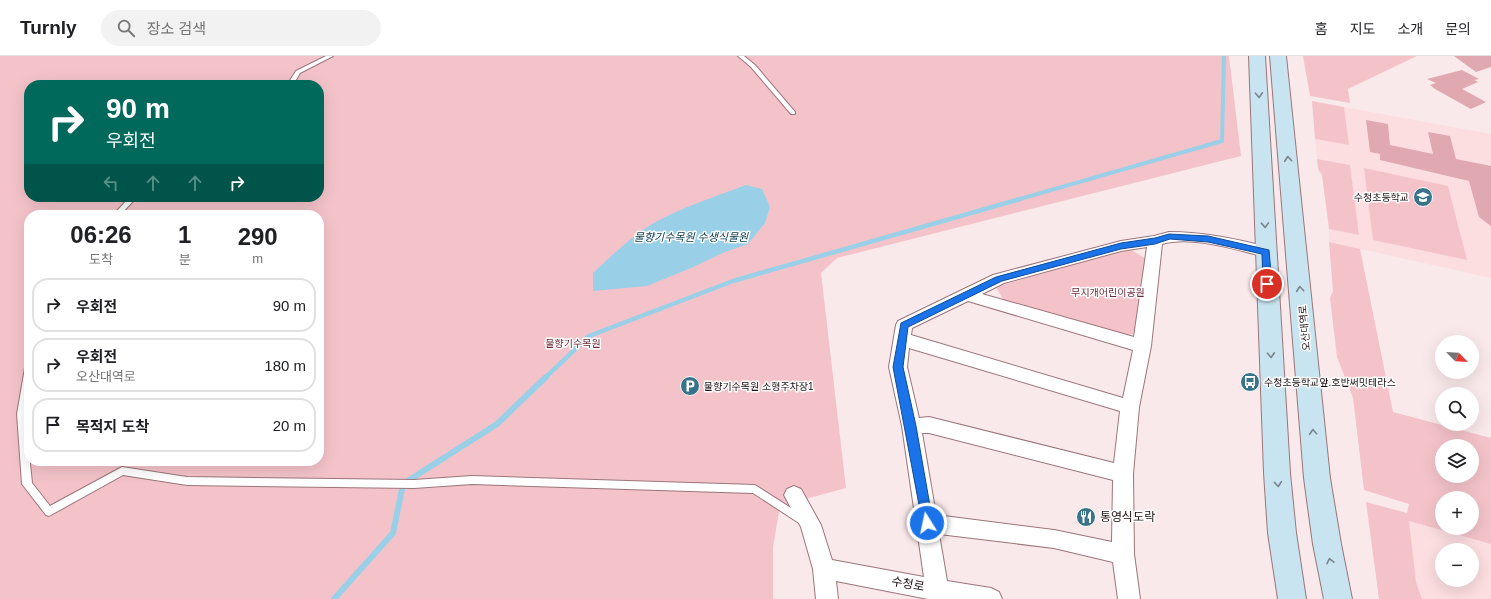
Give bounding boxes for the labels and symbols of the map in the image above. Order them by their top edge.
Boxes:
one-way arrow [1255,92,1264,98]
one-way arrow [1284,156,1293,162]
school or university icon: 수청초등학교 [1412,186,1434,208]
place label: 수청초등학교 [1354,192,1409,203]
one-way arrow [1260,222,1269,228]
water label: 물향기수목원 수생식물원 [634,231,749,243]
pin [1250,267,1284,301]
one-way arrow [1296,286,1305,292]
park label: 무지개어린이공원 [1071,287,1145,298]
street label: 오산대역로 [1297,305,1312,351]
north arrow [1435,335,1479,379]
park label: 물향기수목원 [545,338,601,349]
one-way arrow [1267,352,1275,358]
bus stop icon: 수청초등학교앞.호반써밋테라스 [1239,371,1261,393]
parking icon: 물향기수목원 소형주차장1 [679,375,701,397]
place label: 수청초등학교앞.호반써밋테라스 [1264,377,1396,388]
place label: 물향기수목원 소형주차장1 [704,381,814,392]
one-way arrow [1309,429,1318,435]
one-way arrow [1273,481,1282,487]
position arrow [906,502,948,544]
restaurant icon: 통영식도락 [1075,506,1097,528]
place label: 통영식도락 [1100,510,1155,524]
one-way arrow [1327,558,1335,564]
street label: 수청로 [890,574,926,594]

